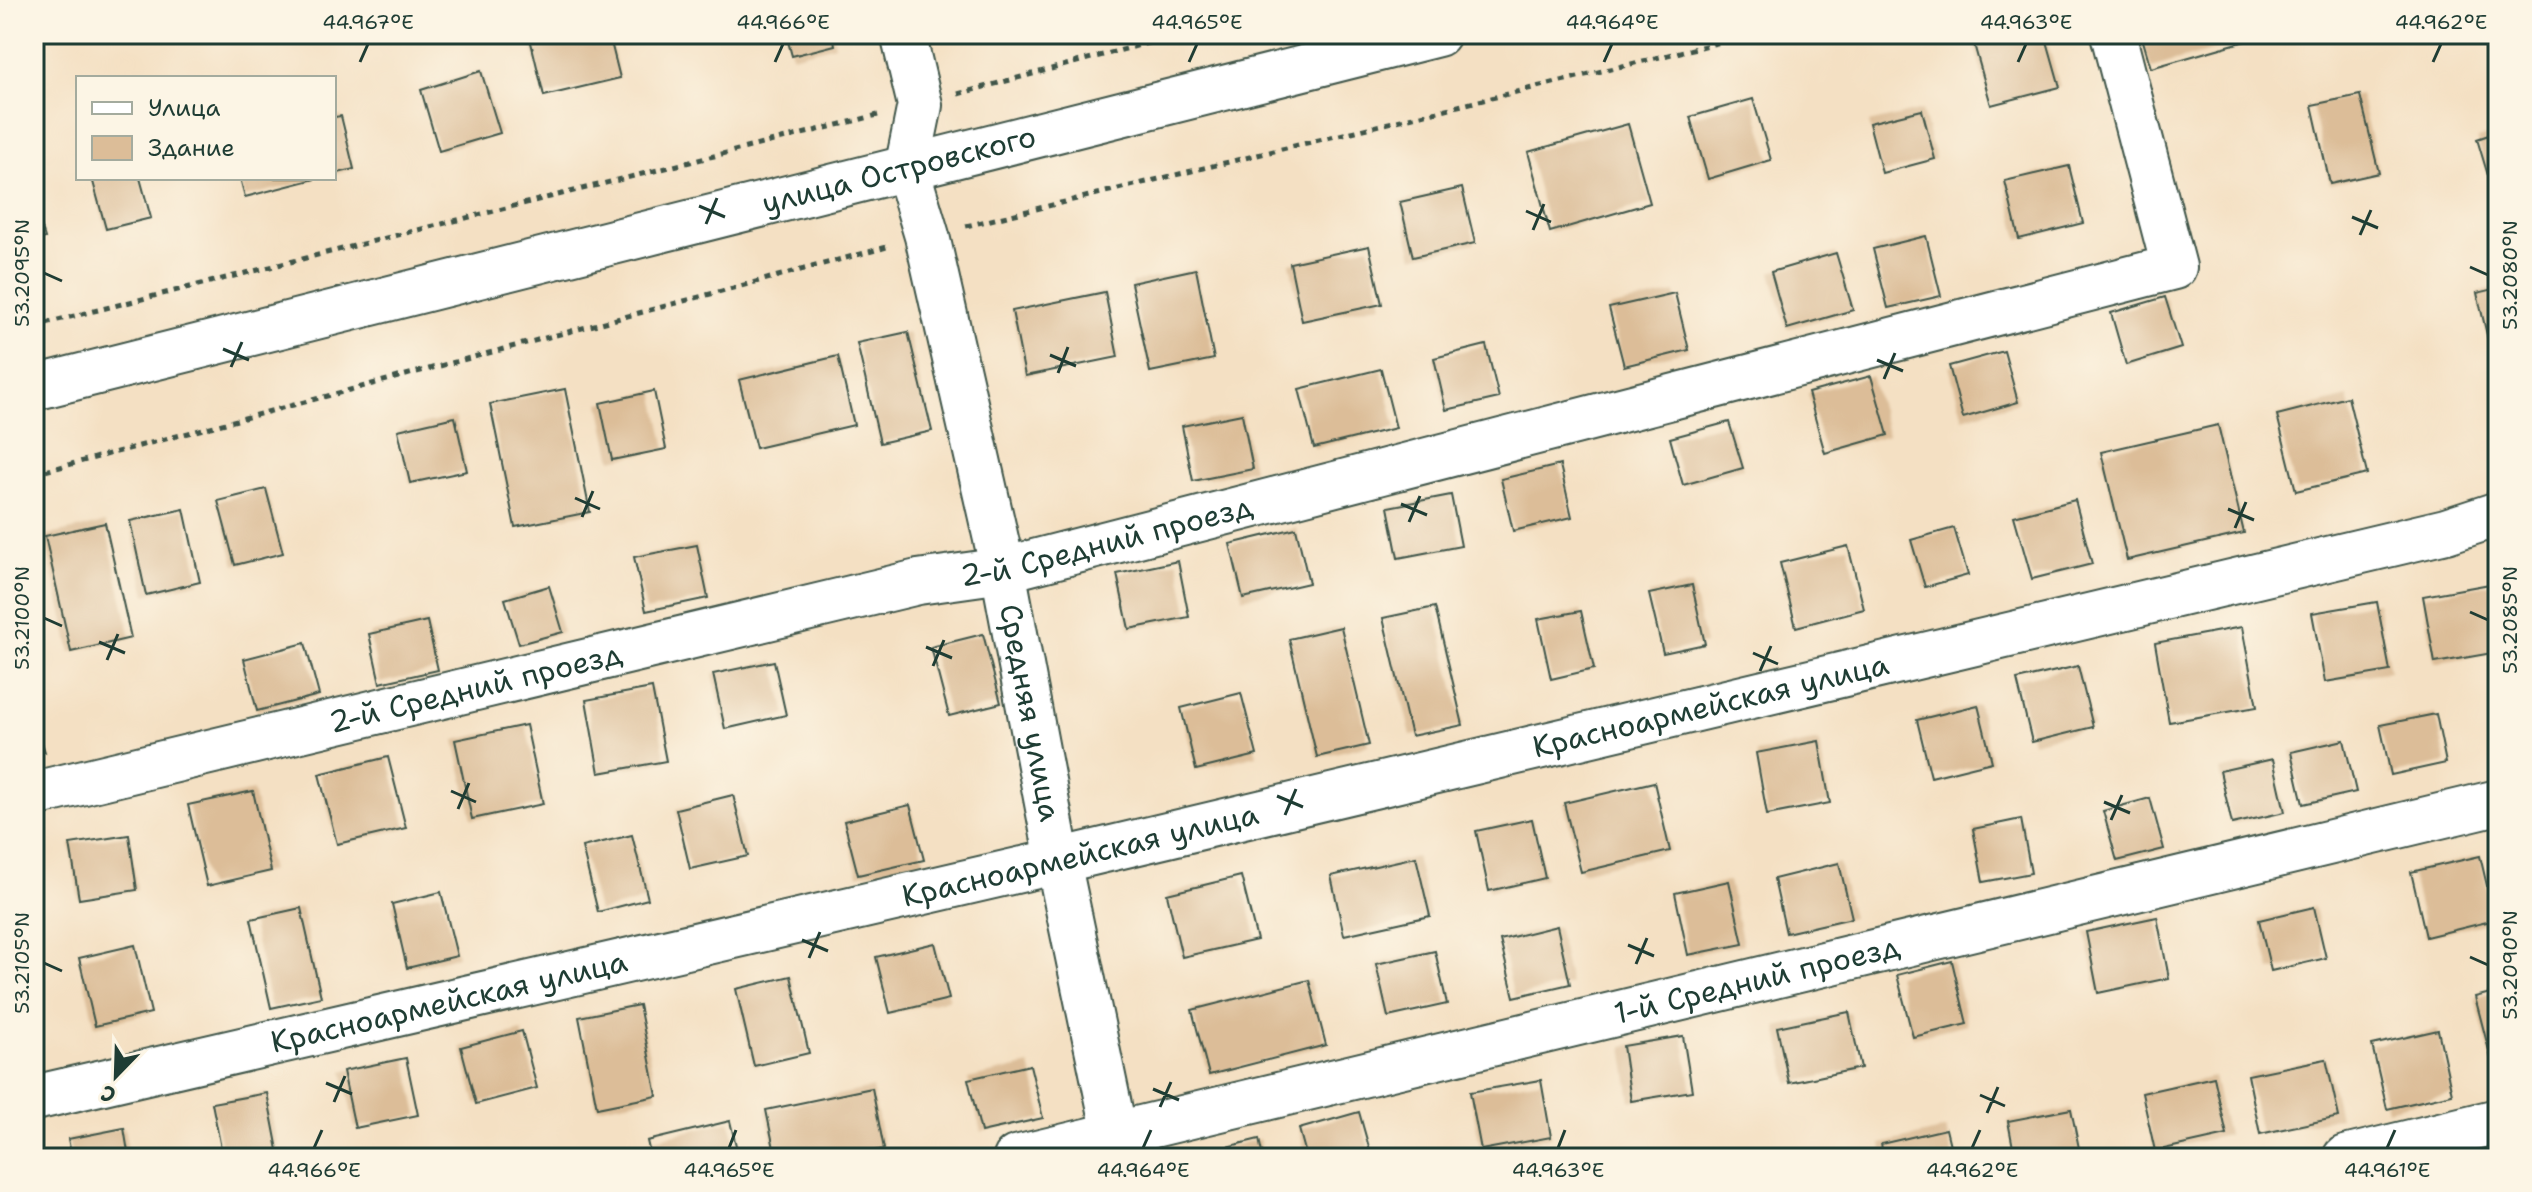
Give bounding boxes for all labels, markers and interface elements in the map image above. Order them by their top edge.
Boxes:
text: 44.967°E [322,9,414,35]
text: 44.966°E [736,9,830,35]
text: 44.965°E [1151,9,1243,35]
text: 44.964°E [1565,9,1659,35]
text: 44.963°E [1980,9,2072,35]
text: 44.962°E [2395,9,2487,35]
legend [76,76,336,180]
text: Улица [148,92,221,124]
street label: улица Островского [757,115,1040,224]
text: Здание [148,132,235,164]
text: 53.2095°N [9,219,35,327]
text: 53.2080°N [2497,220,2523,330]
street label: 2-й Средний проезд [958,485,1257,596]
text: 53.2100°N [9,566,35,670]
text: 53.2085°N [2497,566,2523,674]
street label: Средняя улица [990,600,1071,825]
street label: 2-й Средний проезд [325,633,626,743]
street label: Красноармейская улица [1528,643,1893,767]
street label: Красноармейская улица [898,793,1263,916]
text: 53.2090°N [2497,910,2523,1020]
text: 53.2105°N [9,912,35,1014]
street label: 1-й Средний проезд [1610,925,1904,1034]
street label: Красноармейская улица [267,940,632,1063]
north arrow [76,1036,156,1116]
text: С [96,1078,120,1110]
text: 44.966°E [267,1157,361,1183]
text: 44.965°E [683,1157,775,1183]
text: 44.964°E [1096,1157,1190,1183]
text: 44.963°E [1512,1157,1604,1183]
text: 44.962°E [1926,1157,2018,1183]
text: 44.961°E [2344,1157,2430,1183]

